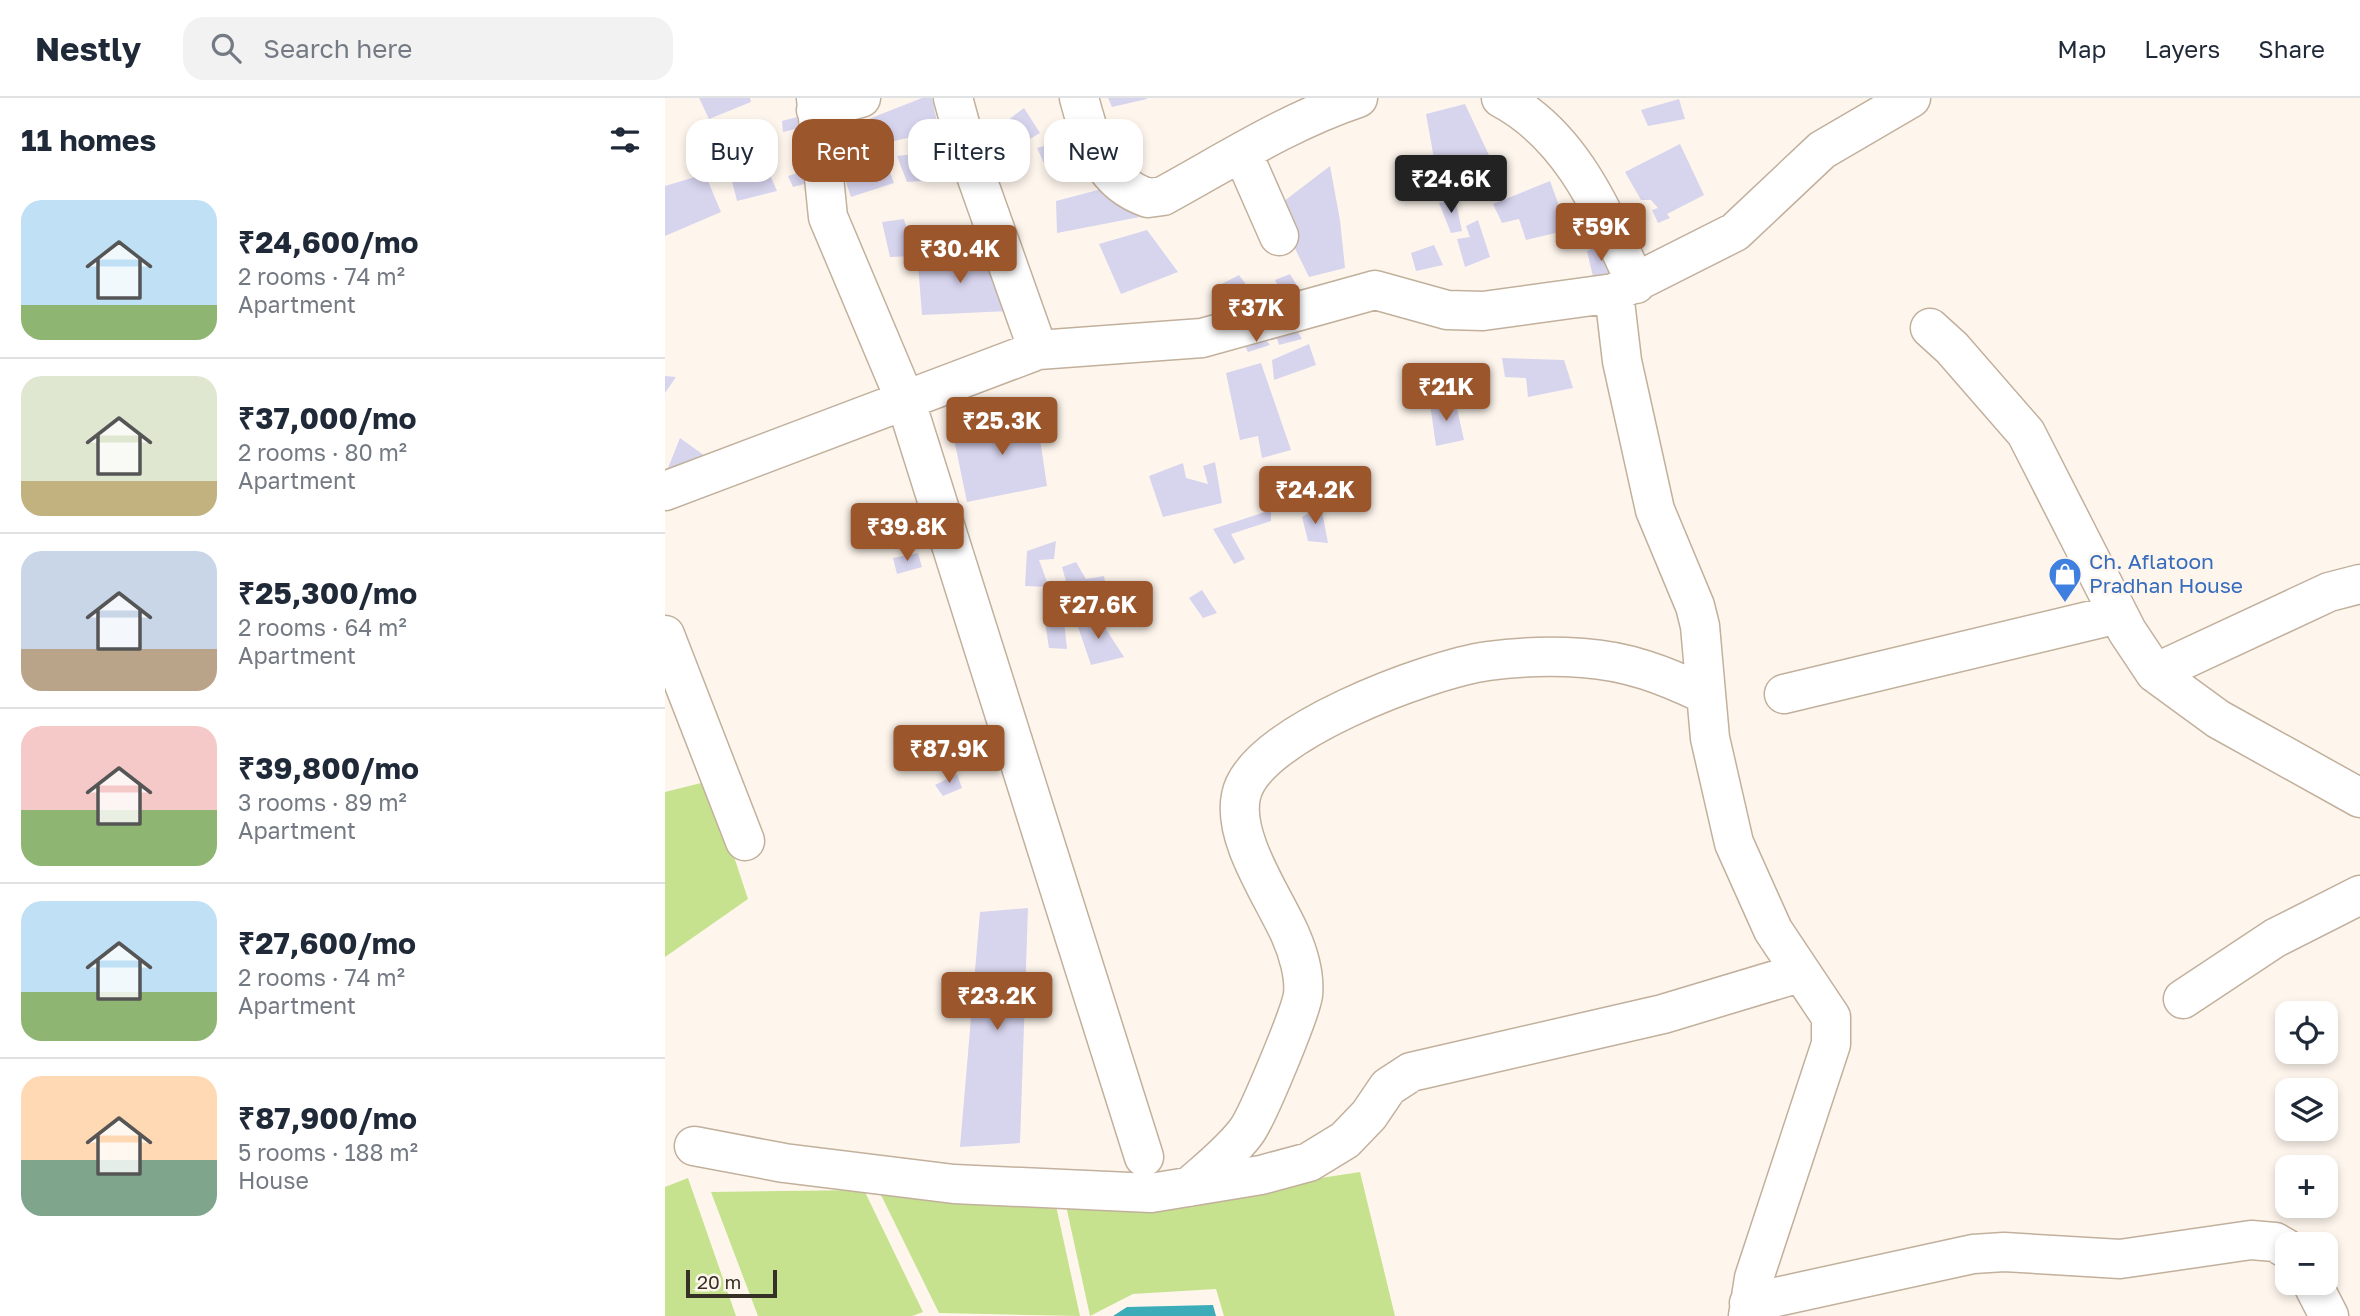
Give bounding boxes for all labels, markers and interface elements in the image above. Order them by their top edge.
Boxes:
search box [183,17,673,80]
text: Nestly [35,29,141,68]
icon: search [207,29,245,67]
text: Search here [263,33,412,64]
text: Map [2057,34,2106,63]
text: Layers [2144,34,2220,63]
text: Share [2258,34,2325,63]
chip: Buy [686,119,778,182]
chip: Rent [792,119,894,182]
chip: Filters [908,119,1030,182]
chip: New [1044,119,1143,182]
icon: filters [606,121,644,159]
text: 11 homes [21,122,156,158]
pin: ₹24.6K [1394,156,1508,215]
text: ₹24.6K [1411,164,1491,192]
pin: ₹59K [1560,204,1642,263]
text: ₹59K [1572,212,1630,240]
text: ₹24,600/mo [238,224,419,260]
pin: ₹30.4K [903,226,1017,285]
icon: home [77,228,161,312]
text: ₹30.4K [920,234,1000,262]
text: 2 rooms · 74 m² [238,262,405,290]
pin: ₹37K [1215,285,1297,344]
text: Apartment [238,290,356,318]
text: ₹37K [1228,293,1284,321]
pin: ₹21K [1405,364,1487,423]
text: ₹21K [1418,372,1474,400]
pin: ₹25.3K [945,398,1059,457]
text: ₹37,000/mo [238,400,417,436]
icon: home [77,404,161,488]
text: ₹25.3K [962,406,1042,434]
text: 2 rooms · 80 m² [238,438,407,466]
text: Apartment [238,466,356,494]
pin: ₹24.2K [1258,466,1372,526]
text: ₹24.2K [1275,475,1355,503]
pin: ₹39.8K [850,504,964,563]
text: ₹39.8K [867,512,947,540]
place label: Ch. Aflatoon Pradhan House [2089,548,2243,598]
shop icon: Ch. Aflatoon Pradhan House [2046,555,2084,604]
text: ₹25,300/mo [238,575,417,611]
icon: home [77,579,161,663]
pin: ₹27.6K [1041,582,1155,641]
text: ₹27.6K [1059,590,1137,618]
text: 2 rooms · 64 m² [238,613,407,641]
text: Apartment [238,641,356,669]
pin: ₹87.9K [892,726,1006,785]
text: ₹87.9K [909,734,989,762]
text: ₹39,800/mo [238,750,419,786]
icon: home [77,754,161,838]
text: 3 rooms · 89 m² [238,788,407,816]
text: Apartment [238,816,356,844]
text: ₹27,600/mo [238,925,416,961]
icon: home [77,929,161,1013]
text: 2 rooms · 74 m² [238,963,405,991]
pin: ₹23.2K [940,972,1054,1032]
text: ₹23.2K [957,981,1037,1009]
text: Apartment [238,991,356,1019]
map controls [2275,1001,2338,1295]
button: locate [2275,1001,2338,1064]
button: layers [2275,1078,2338,1141]
text: ₹87,900/mo [238,1100,417,1136]
icon: home [77,1104,161,1188]
text: 5 rooms · 188 m² [238,1138,418,1166]
button: + [2275,1155,2338,1218]
text: House [238,1166,309,1194]
button: − [2275,1232,2338,1295]
scale bar [686,1267,777,1299]
text: 20 m [697,1270,741,1293]

